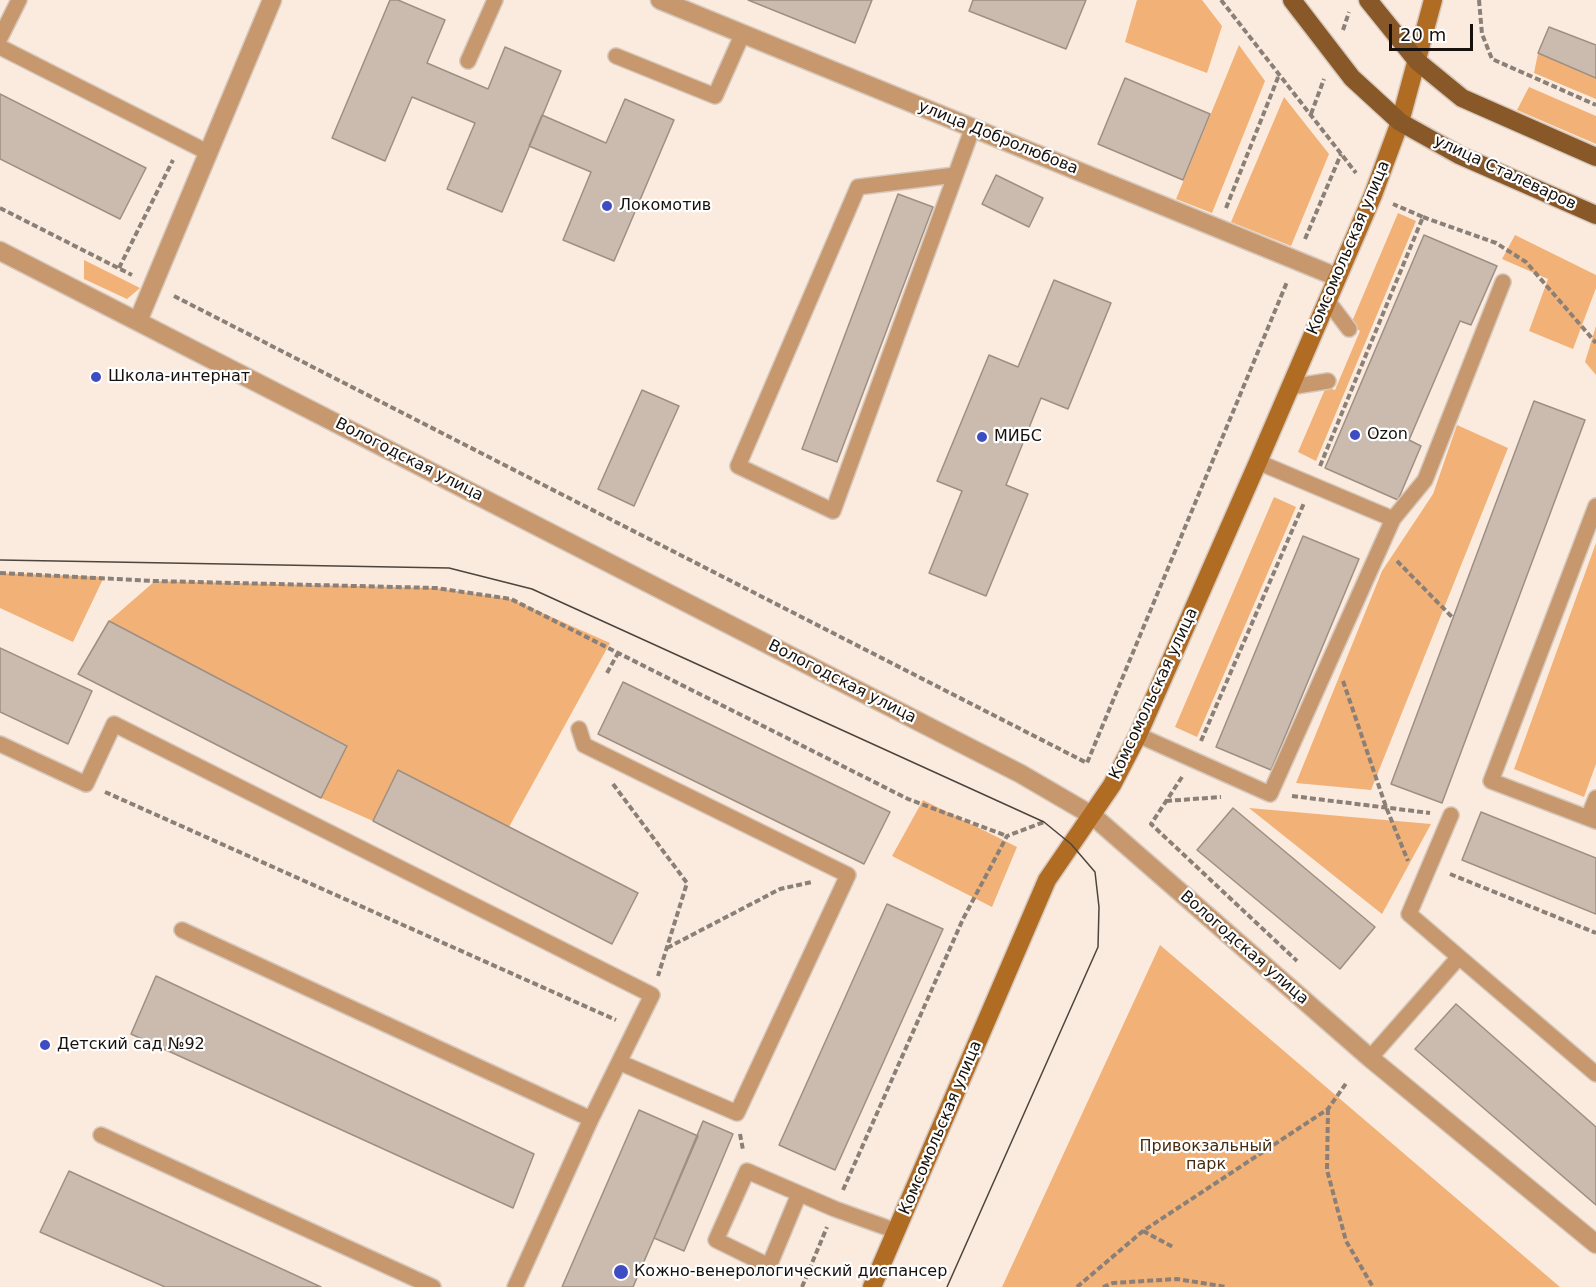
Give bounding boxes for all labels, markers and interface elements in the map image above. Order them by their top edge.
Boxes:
scale bar [1392,12,1476,50]
text: 20 m [1400,24,1446,45]
street label: улица Добролюбова [915,97,1081,179]
street label: улица Сталеваров [1431,132,1579,214]
street label: Комсомольская улица [1304,158,1394,338]
place label: Локомотив [619,196,711,216]
marker: Локомотив [600,199,614,213]
place label: Школа-интернат [108,367,250,387]
marker: Школа-интернат [89,370,103,384]
street label: Вологодская улица [332,414,486,506]
place label: Ozon [1367,425,1408,445]
place label: МИБС [994,427,1042,447]
marker: Ozon [1348,428,1362,442]
marker: МИБС [975,430,989,444]
street label: Комсомольская улица [1106,605,1202,783]
street label: Вологодская улица [765,636,919,728]
street label: Вологодская улица [1176,887,1312,1009]
place label: Детский сад №92 [57,1035,205,1055]
marker: Детский сад №92 [38,1038,52,1052]
street label: Комсомольская улица [896,1038,986,1218]
park label: Привокзальный парк [1140,1137,1272,1175]
place label: Кожно-венерологический диспансер [634,1262,947,1282]
marker: Кожно-венерологический диспансер [612,1263,630,1281]

